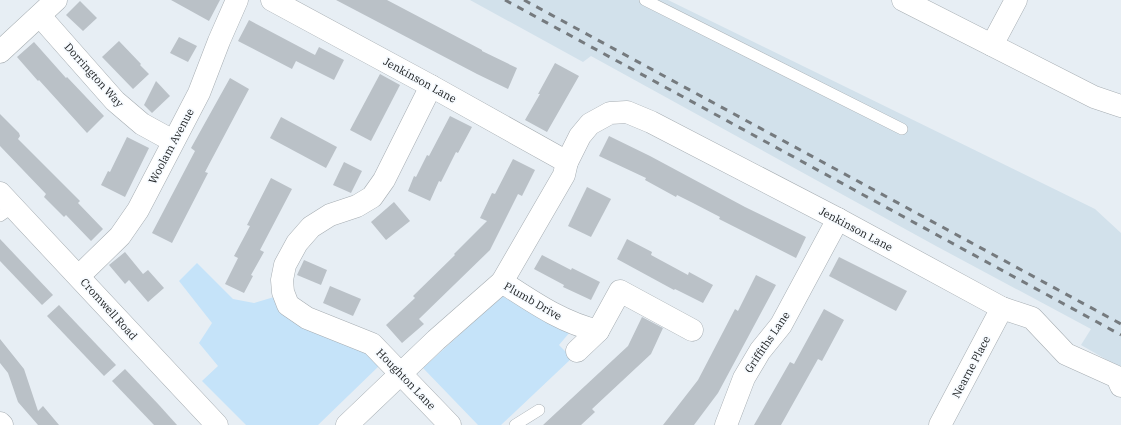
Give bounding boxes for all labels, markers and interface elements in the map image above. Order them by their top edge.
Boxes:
street label: Dorrington Way [61,40,127,110]
street label: Jenkinson Lane [381,54,459,106]
street label: Woolam Avenue [145,106,197,186]
street label: Jenkinson Lane [817,204,895,254]
street label: Cromwell Road [78,275,141,343]
street label: Plumb Drive [502,279,564,323]
street label: Griffiths Lane [741,309,793,375]
street label: Nearne Place [949,333,993,401]
street label: Houghton Lane [373,345,439,413]

